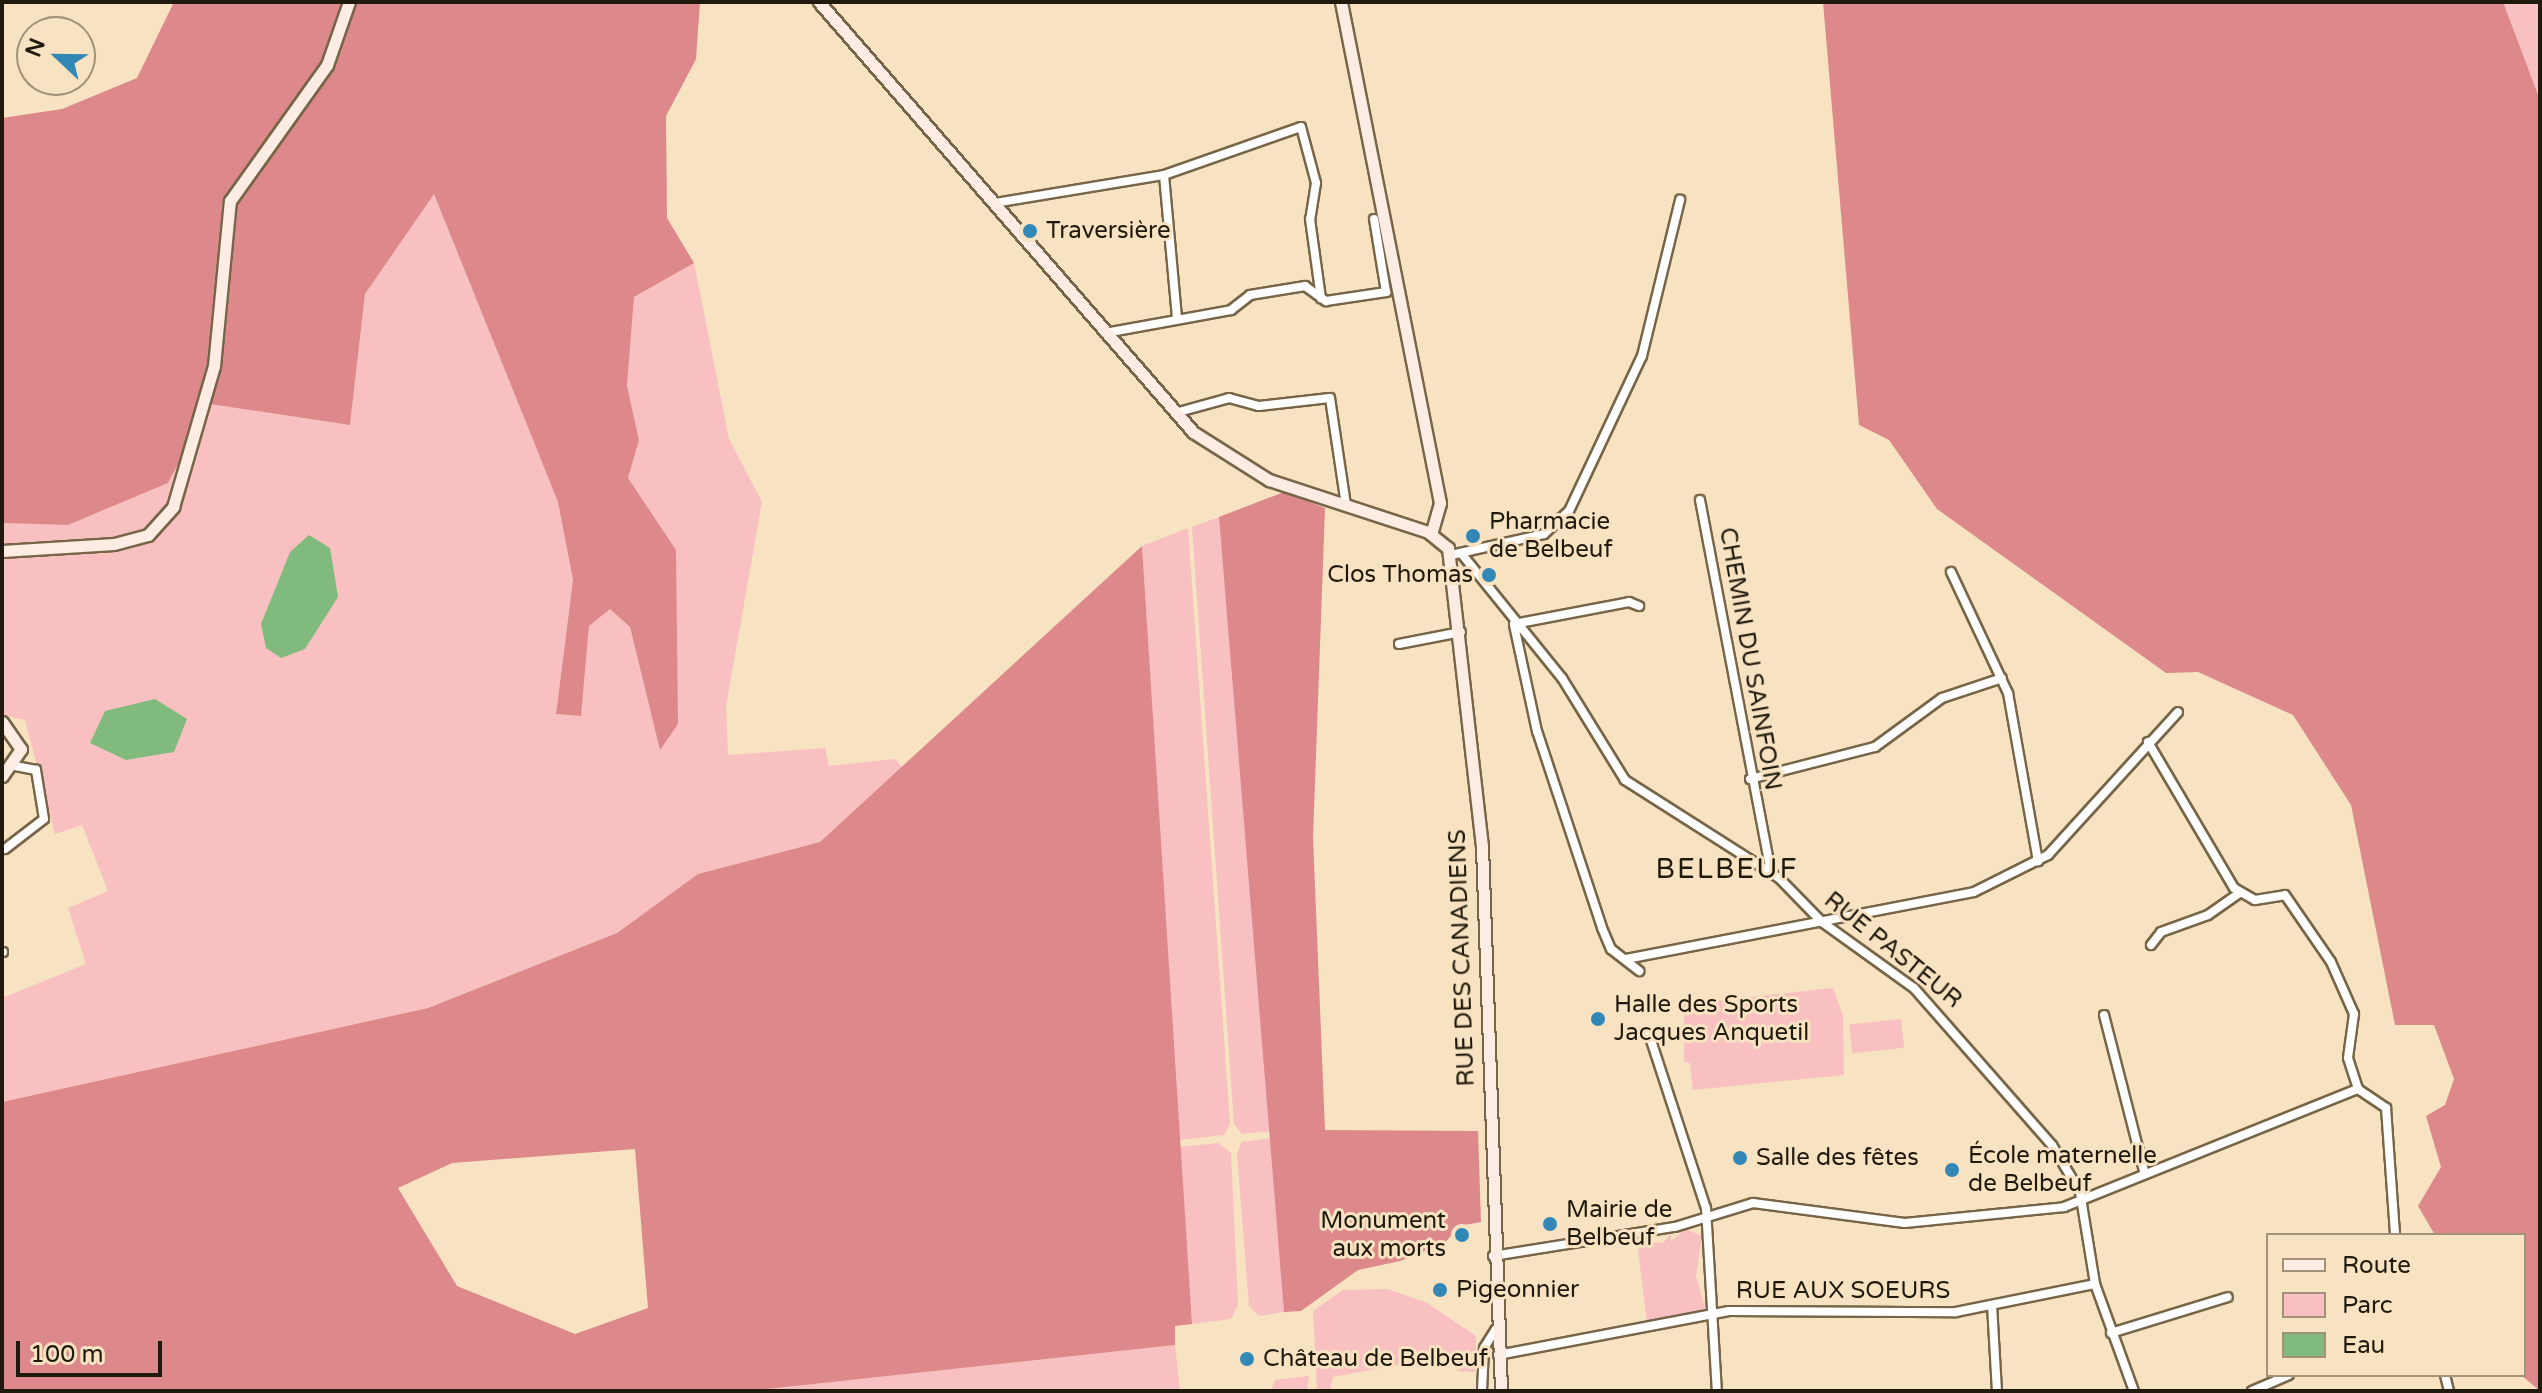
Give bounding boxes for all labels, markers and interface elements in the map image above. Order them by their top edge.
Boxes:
north arrow [16,16,96,96]
text: N [20,35,51,61]
place label: Traversière [1046,217,1170,245]
marker: Traversière [1021,222,1039,240]
place label: Pharmacie de Belbeuf [1489,508,1613,564]
street label: CHEMIN DU SAINFOIN [1713,525,1787,793]
marker: Pharmacie de Belbeuf [1464,527,1482,545]
place label: Clos Thomas [1327,561,1473,589]
marker: Clos Thomas [1480,566,1498,584]
street label: RUE DES CANADIENS [1443,829,1481,1087]
district label: BELBEUF [1656,852,1798,886]
street label: RUE PASTEUR [1818,886,1968,1014]
place label: Halle des Sports Jacques Anquetil [1614,991,1809,1047]
marker: Halle des Sports Jacques Anquetil [1589,1010,1607,1028]
place label: École maternelle de Belbeuf [1968,1142,2157,1198]
place label: Salle des fêtes [1756,1144,1919,1172]
marker: Salle des fêtes [1731,1149,1749,1167]
marker: École maternelle de Belbeuf [1943,1161,1961,1179]
place label: Mairie de Belbeuf [1566,1196,1672,1252]
place label: Monument aux morts [1320,1207,1446,1263]
marker: Mairie de Belbeuf [1541,1215,1559,1233]
marker: Monument aux morts [1453,1226,1471,1244]
legend [2266,1233,2526,1377]
text: Route [2342,1251,2411,1280]
place label: Pigeonnier [1456,1276,1579,1304]
street label: RUE AUX SOEURS [1736,1277,1950,1305]
marker: Pigeonnier [1431,1281,1449,1299]
text: Parc [2342,1291,2393,1320]
scale bar [20,1325,166,1375]
text: Eau [2342,1331,2385,1360]
text: 100 m [30,1340,104,1369]
place label: Château de Belbeuf [1263,1345,1488,1373]
marker: Château de Belbeuf [1238,1350,1256,1368]

